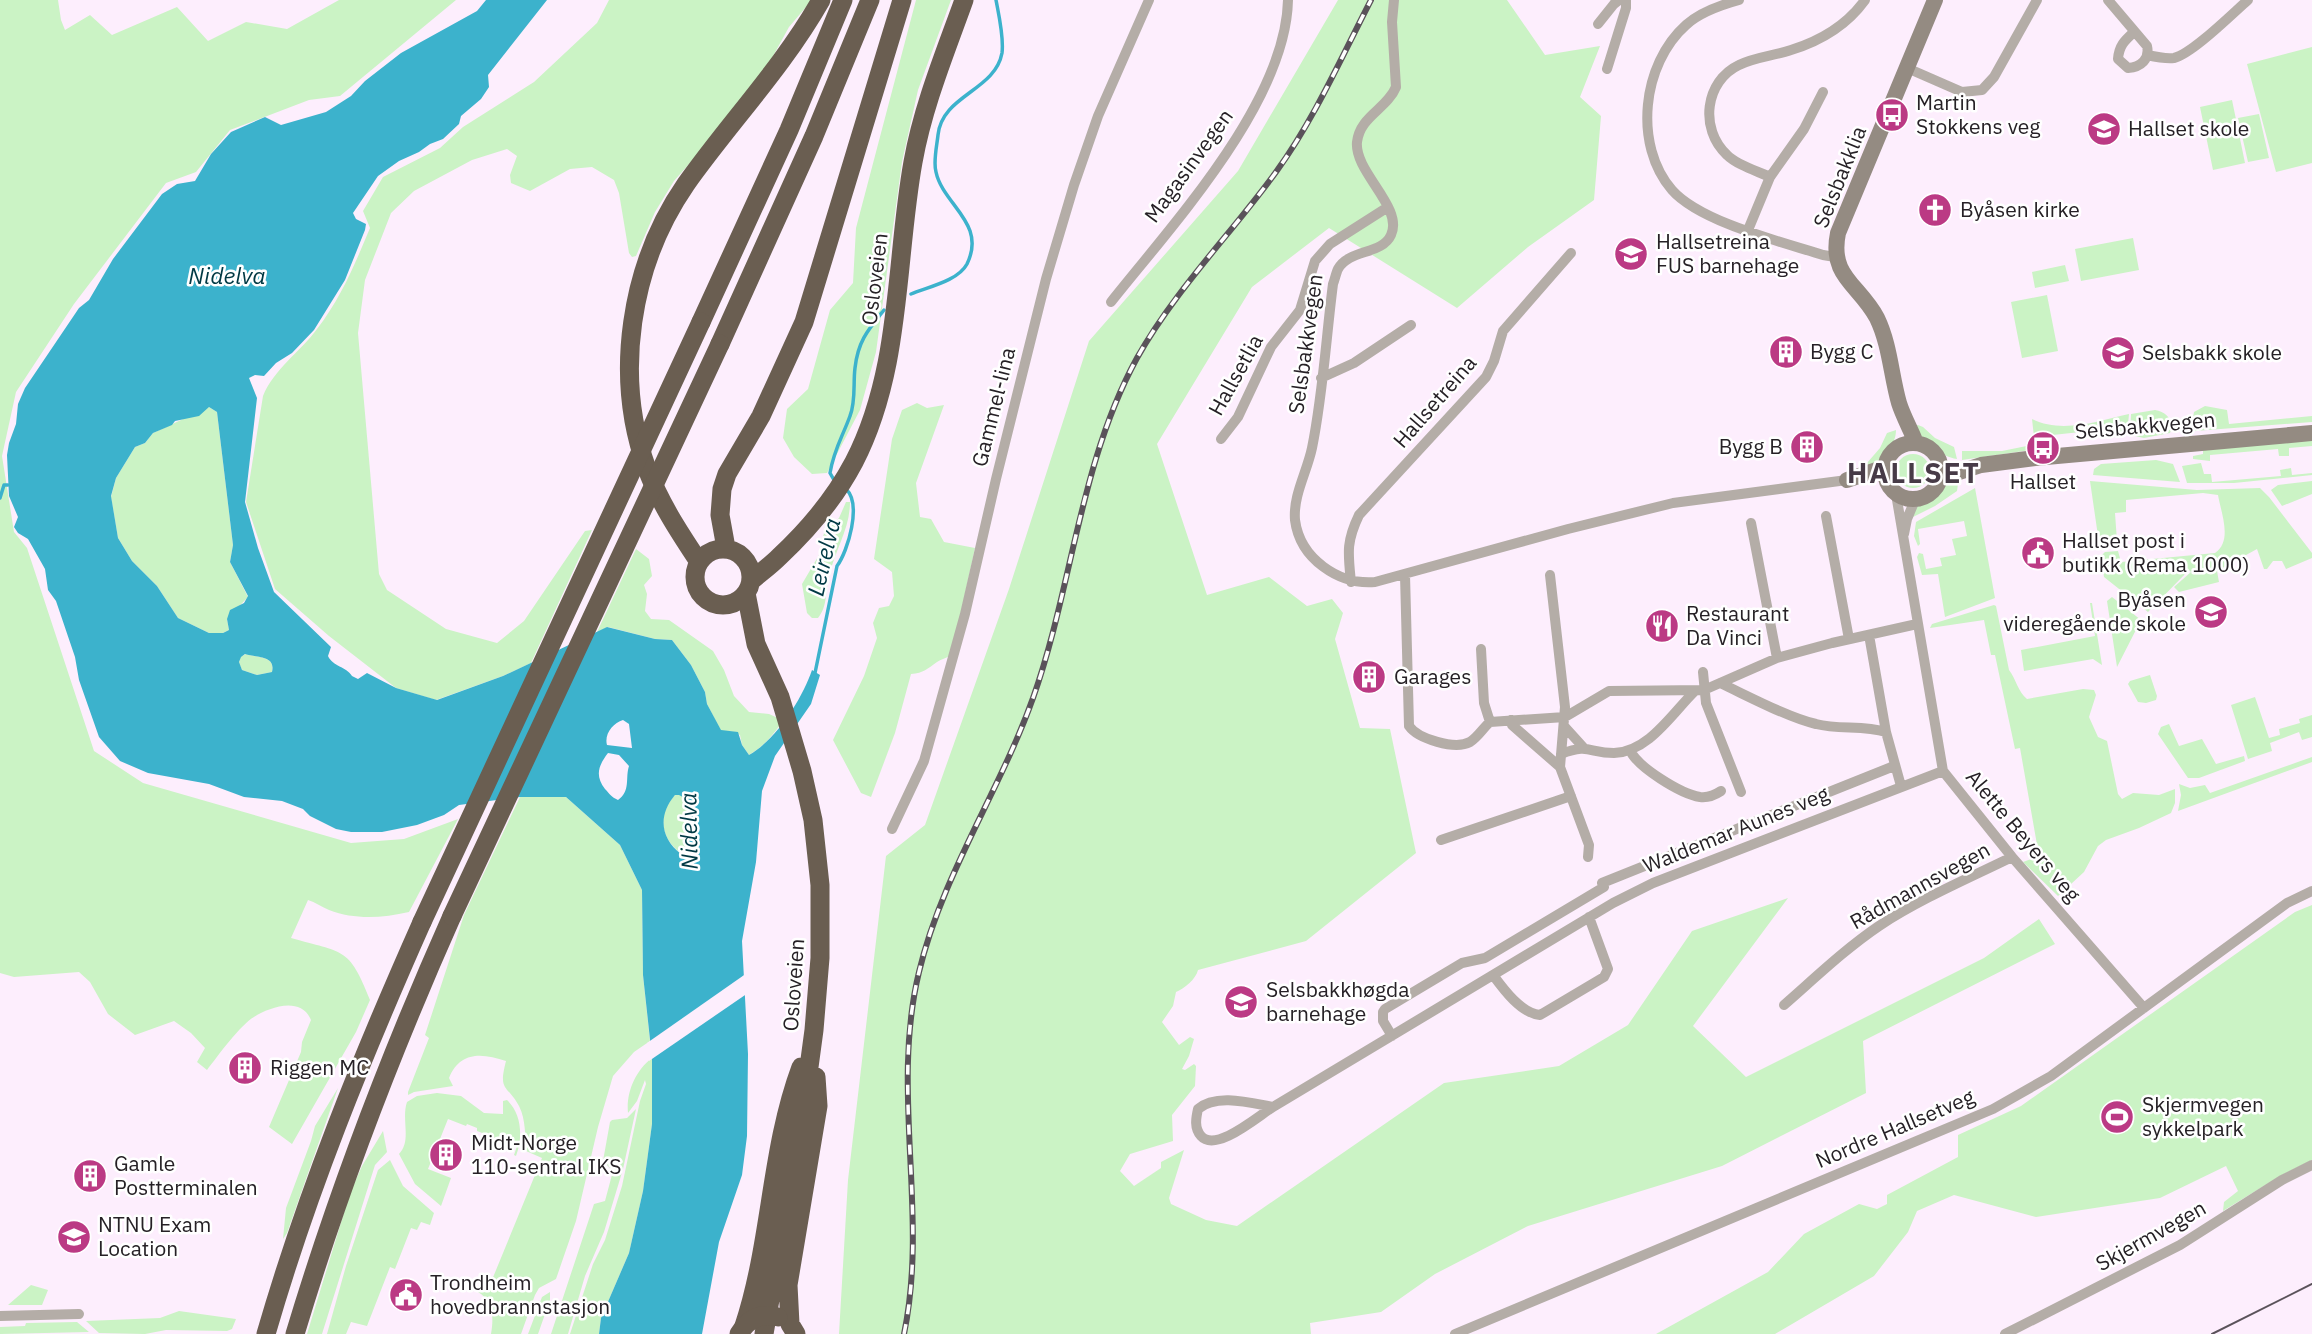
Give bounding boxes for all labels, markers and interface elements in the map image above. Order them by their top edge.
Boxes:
place label: Martin Stokkens veg [1916,88,2040,140]
bus stop icon: Martin Stokkens veg [1873,96,1911,134]
street label: Magasinvegen [1138,103,1239,228]
school or university icon: Hallset skole [2085,110,2123,148]
place label: Hallset skole [2128,114,2249,142]
street label: Selsbakklia [1806,122,1872,232]
church icon: Byåsen kirke [1916,191,1954,229]
place label: Byåsen kirke [1960,195,2080,223]
place label: Hallsetreina FUS barnehage [1656,227,1799,279]
street label: Osloveien [854,231,894,327]
school or university icon: Hallsetreina FUS barnehage [1612,235,1650,273]
water label: Nidelva [188,260,266,290]
street label: Selsbakkvegen [1281,272,1329,416]
street label: Hallsetlia [1201,329,1269,420]
building icon: Bygg C [1767,333,1805,371]
school or university icon: Selsbakk skole [2099,334,2137,372]
place label: Bygg C [1810,337,1874,365]
place label: Selsbakk skole [2142,338,2282,366]
street label: Gammel-lina [965,344,1021,469]
street label: Hallsetreina [1386,349,1482,454]
street label: Selsbakkvegen [2073,405,2216,445]
building icon: Bygg B [1788,428,1826,466]
bus stop icon: Hallset [2024,429,2062,467]
place label: Bygg B [1719,432,1783,460]
district label: HALLSET [1847,454,1981,491]
place label: Hallset [2010,467,2076,495]
water label: Leirelva [800,515,847,599]
place label: Hallset post i butikk (Rema 1000) [2062,526,2249,578]
public building icon: Hallset post i butikk (Rema 1000) [2019,534,2057,572]
place label: Byåsen videregående skole [2003,585,2186,637]
school or university icon: Byåsen videregående skole [2192,593,2230,631]
place label: Restaurant Da Vinci [1686,599,1789,651]
restaurant icon: Restaurant Da Vinci [1643,607,1681,645]
building icon: Garages [1350,658,1388,696]
place label: Garages [1394,662,1471,690]
street label: Alette Beyers veg [1960,763,2087,907]
street label: Waldemar Aunes veg [1639,779,1833,879]
water label: Nidelva [672,792,704,870]
street label: Rådmannsvegen [1844,835,1995,935]
street label: Osloveien [776,938,810,1032]
place label: Selsbakkhøgda barnehage [1266,975,1409,1027]
school or university icon: Selsbakkhøgda barnehage [1222,983,1260,1021]
building icon: Riggen MC [226,1049,264,1087]
place label: Riggen MC [270,1053,369,1081]
street label: Nordre Hallsetveg [1811,1082,1978,1174]
place label: Skjermvegen sykkelpark [2142,1090,2264,1142]
sports icon: Skjermvegen sykkelpark [2098,1098,2136,1136]
place label: Midt-Norge 110-sentral IKS [471,1128,622,1180]
building icon: Midt-Norge 110-sentral IKS [427,1136,465,1174]
place label: Gamle Postterminalen [114,1149,258,1201]
building icon: Gamle Postterminalen [71,1157,109,1195]
street label: Skjermvegen [2090,1193,2211,1277]
place label: NTNU Exam Location [98,1210,211,1262]
school or university icon: NTNU Exam Location [55,1218,93,1256]
place label: Trondheim hovedbrannstasjon [430,1268,610,1320]
public building icon: Trondheim hovedbrannstasjon [387,1276,425,1314]

